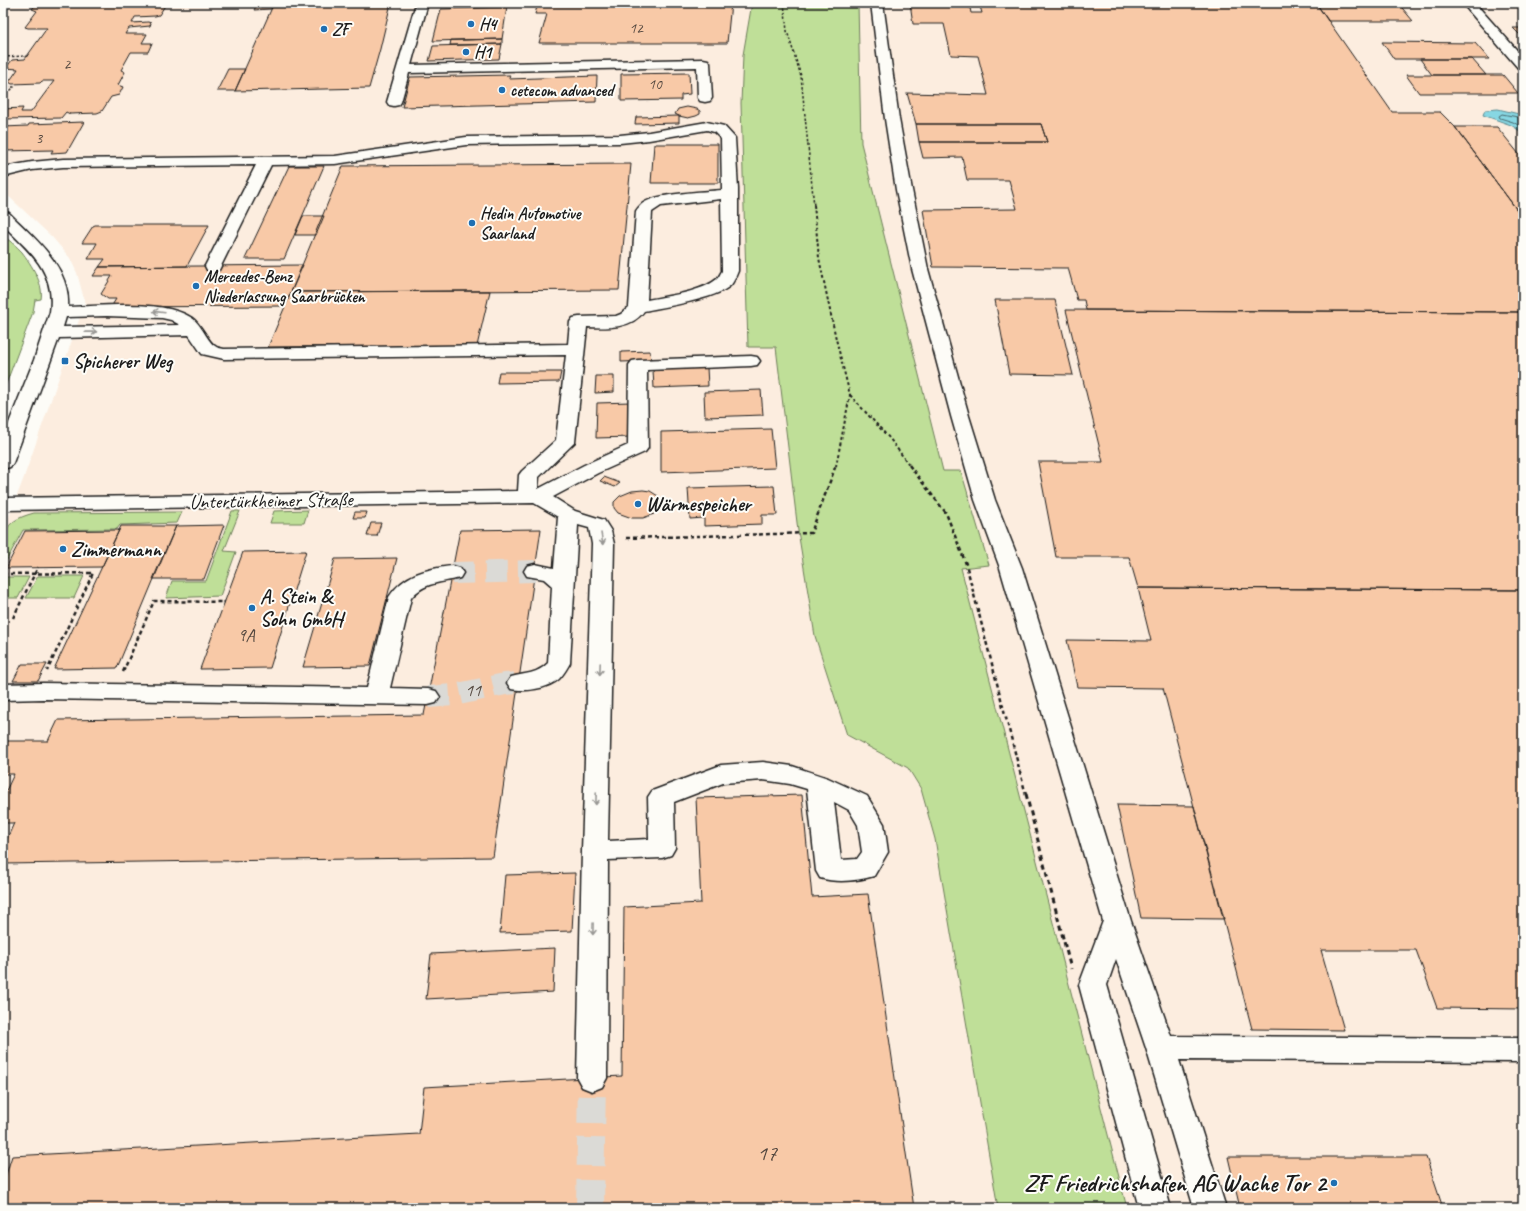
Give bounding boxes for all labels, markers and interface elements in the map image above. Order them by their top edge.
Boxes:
place label: H4 [479,14,499,35]
place label: ZF [332,19,353,40]
marker: H4 [466,19,476,29]
house number: 12 [629,19,644,38]
marker: ZF [319,24,329,34]
place label: H1 [474,42,494,63]
marker: H1 [461,47,471,57]
house number: 2 [64,55,72,74]
house number: 10 [648,75,663,94]
place label: cetecom advanced [510,80,616,101]
marker: cetecom advanced [497,85,507,95]
house number: 3 [36,129,44,148]
place label: Hedin Automotive Saarland [480,203,583,244]
marker: Hedin Automotive Saarland [467,218,477,228]
place label: Mercedes-Benz Niederlassung Saarbrücken [204,266,366,307]
marker: Mercedes-Benz Niederlassung Saarbrücken [191,281,201,291]
one-way arrow [153,309,166,316]
one-way arrow [84,328,97,336]
place label: Spicherer Weg [73,349,174,374]
marker: Spicherer Weg [60,356,70,366]
street label: Untertürkheimer Straße [189,487,354,514]
place label: Wärmespeicher [646,492,754,517]
marker: Wärmespeicher [633,499,643,509]
one-way arrow [598,532,606,545]
place label: Zimmermann [71,537,163,562]
marker: Zimmermann [58,544,68,554]
place label: A. Stein & Sohn GmbH [260,584,346,632]
marker: A. Stein & Sohn GmbH [247,603,257,613]
house number: 9A [237,624,256,646]
one-way arrow [596,662,604,675]
house number: 11 [465,679,482,701]
one-way arrow [592,792,600,805]
one-way arrow [590,922,597,935]
house number: 17 [757,1139,778,1167]
place label: ZF Friedrichshafen AG Wache Tor 2 [1024,1168,1328,1198]
marker: ZF Friedrichshafen AG Wache Tor 2 [1329,1178,1339,1188]

